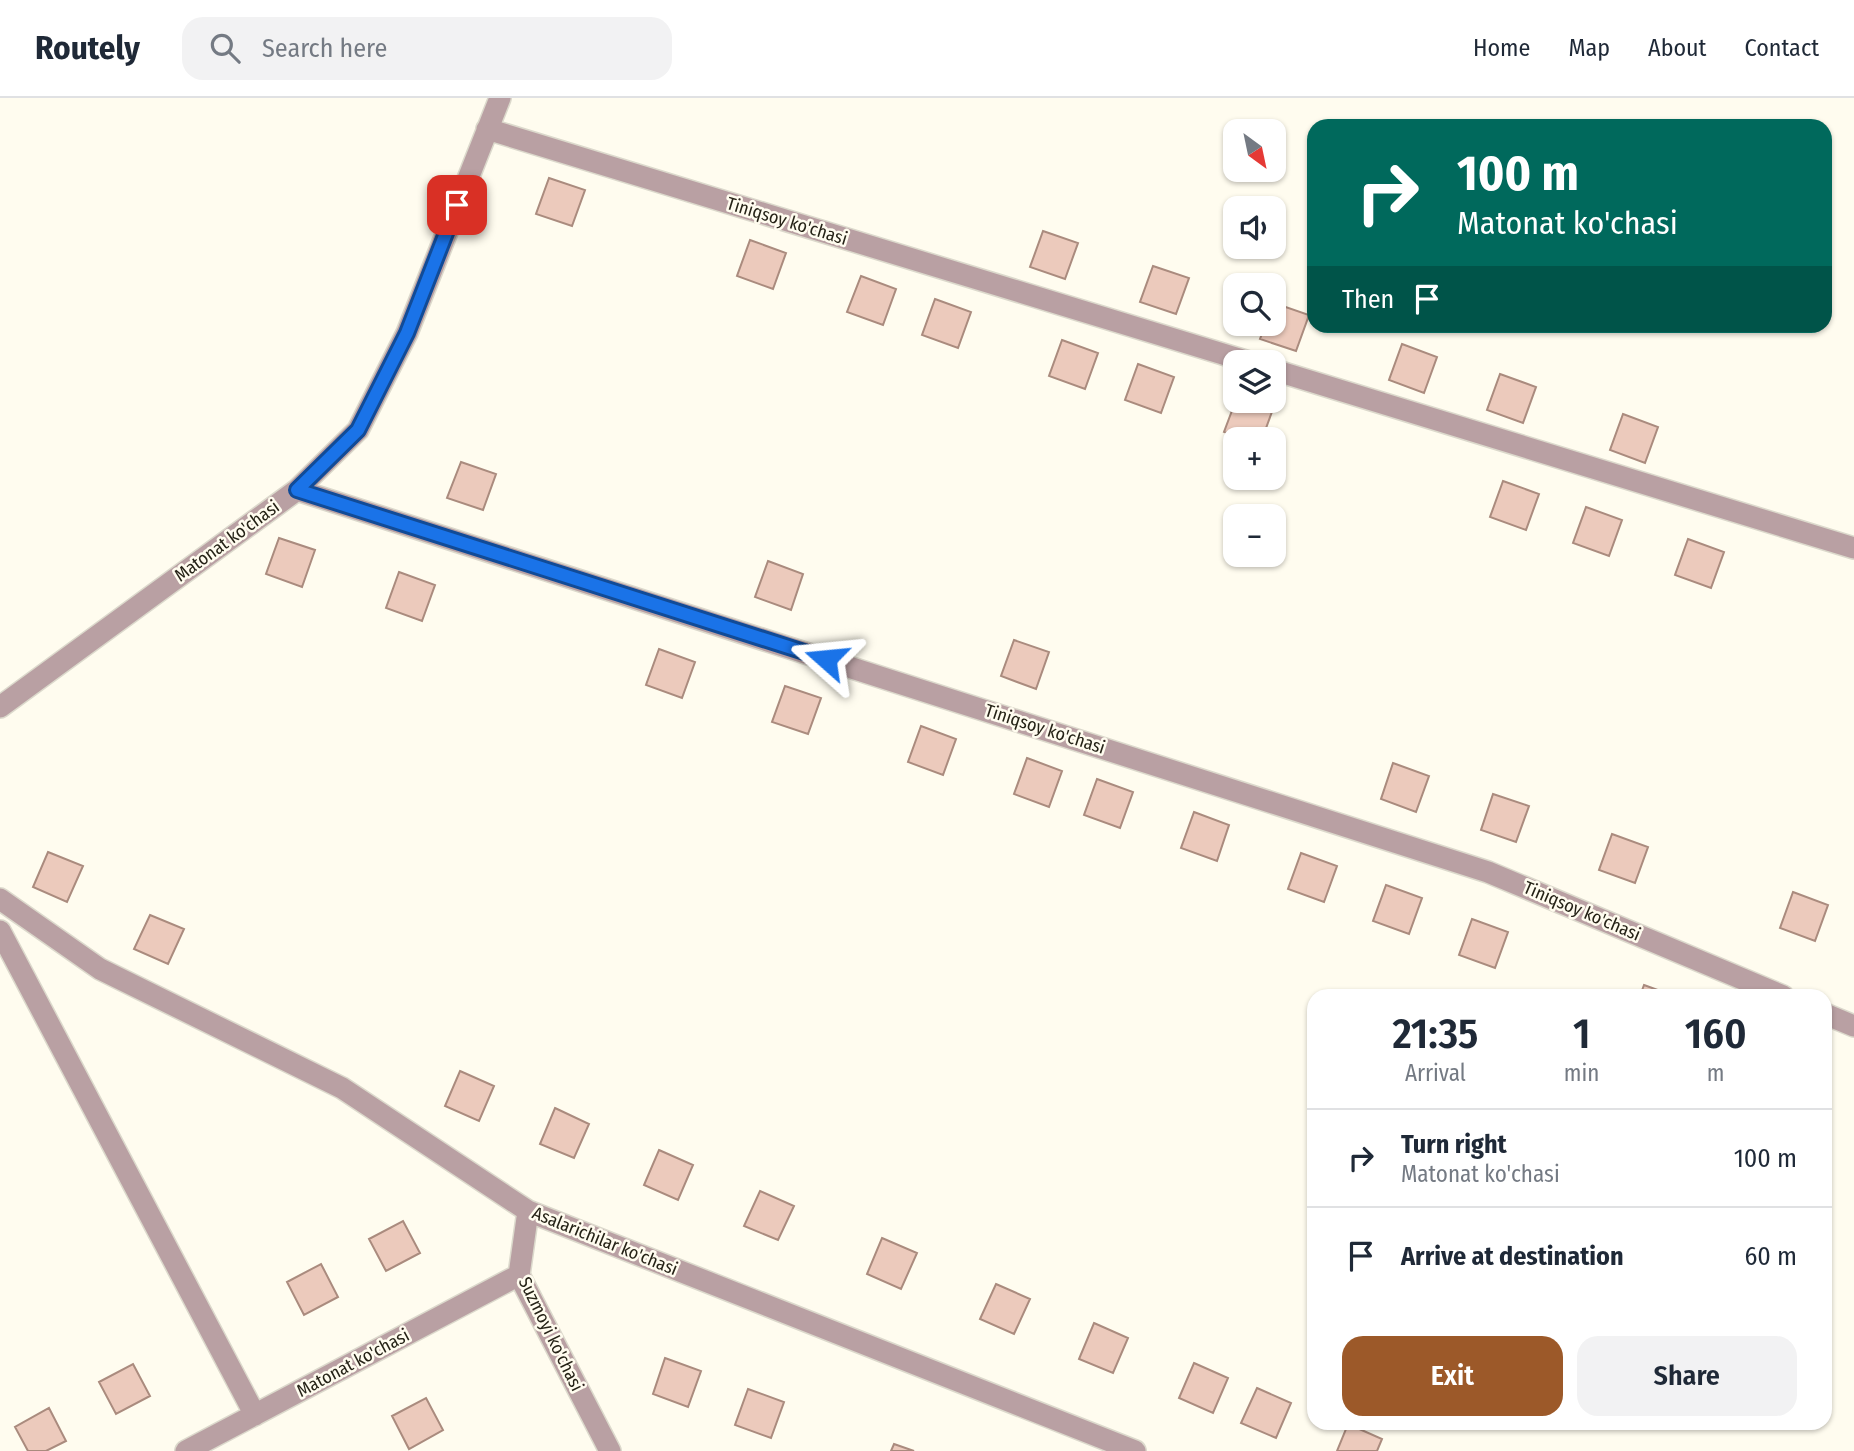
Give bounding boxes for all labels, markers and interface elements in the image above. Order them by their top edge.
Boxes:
search box [182,17,672,80]
text: Routely [35,28,140,68]
icon: search [206,29,244,67]
text: Search here [262,33,387,64]
text: Home [1473,34,1530,62]
text: Map [1568,34,1610,62]
text: About [1648,34,1706,62]
text: Contact [1744,34,1819,62]
north arrow [1223,119,1286,182]
map controls [1223,119,1286,567]
text: 100 m [1457,144,1579,203]
icon: right [1342,147,1433,238]
pin [427,175,487,235]
icon: arrive [438,186,476,224]
street label: Tiniqsoy ko'chasi [724,192,850,250]
button: sound [1223,196,1286,259]
text: Matonat ko'chasi [1457,204,1678,242]
button: search [1223,273,1286,336]
icon: arrive [1408,280,1446,318]
text: Then [1342,284,1394,315]
button: layers [1223,350,1286,413]
button: + [1223,427,1286,490]
street label: Matonat ko'chasi [170,496,284,586]
button: − [1223,504,1286,567]
position arrow [789,622,863,696]
street label: Tiniqsoy ko'chasi [982,699,1108,759]
street label: Tiniqsoy ko'chasi [1520,876,1644,946]
text: 21:35 [1392,1009,1478,1059]
text: 1 [1573,1009,1590,1059]
text: 160 [1685,1009,1747,1059]
text: Arrival [1405,1059,1466,1087]
text: min [1564,1059,1599,1087]
text: m [1707,1059,1725,1087]
text: Turn right [1401,1129,1507,1160]
icon: right [1342,1139,1380,1177]
text: 100 m [1734,1143,1797,1174]
text: Matonat ko'chasi [1401,1160,1560,1188]
street label: Asalarichilar ko'chasi [529,1202,681,1280]
icon: arrive [1342,1237,1380,1275]
text: Arrive at destination [1401,1241,1624,1272]
text: 60 m [1744,1241,1797,1272]
street label: Suzmoyi ko'chasi [514,1273,588,1395]
street label: Matonat ko'chasi [293,1324,413,1402]
button: Exit [1342,1336,1563,1416]
button: Share [1577,1336,1797,1416]

